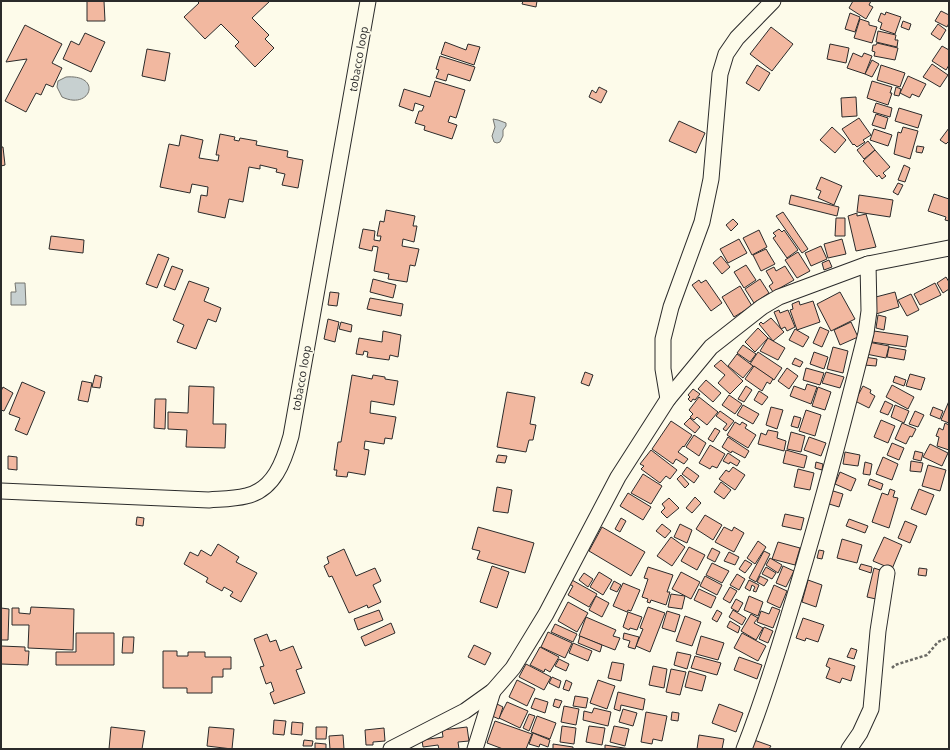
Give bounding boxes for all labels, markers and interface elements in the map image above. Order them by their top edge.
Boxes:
street label: tobacco loop [345,25,371,93]
street label: tobacco loop [288,344,314,412]

